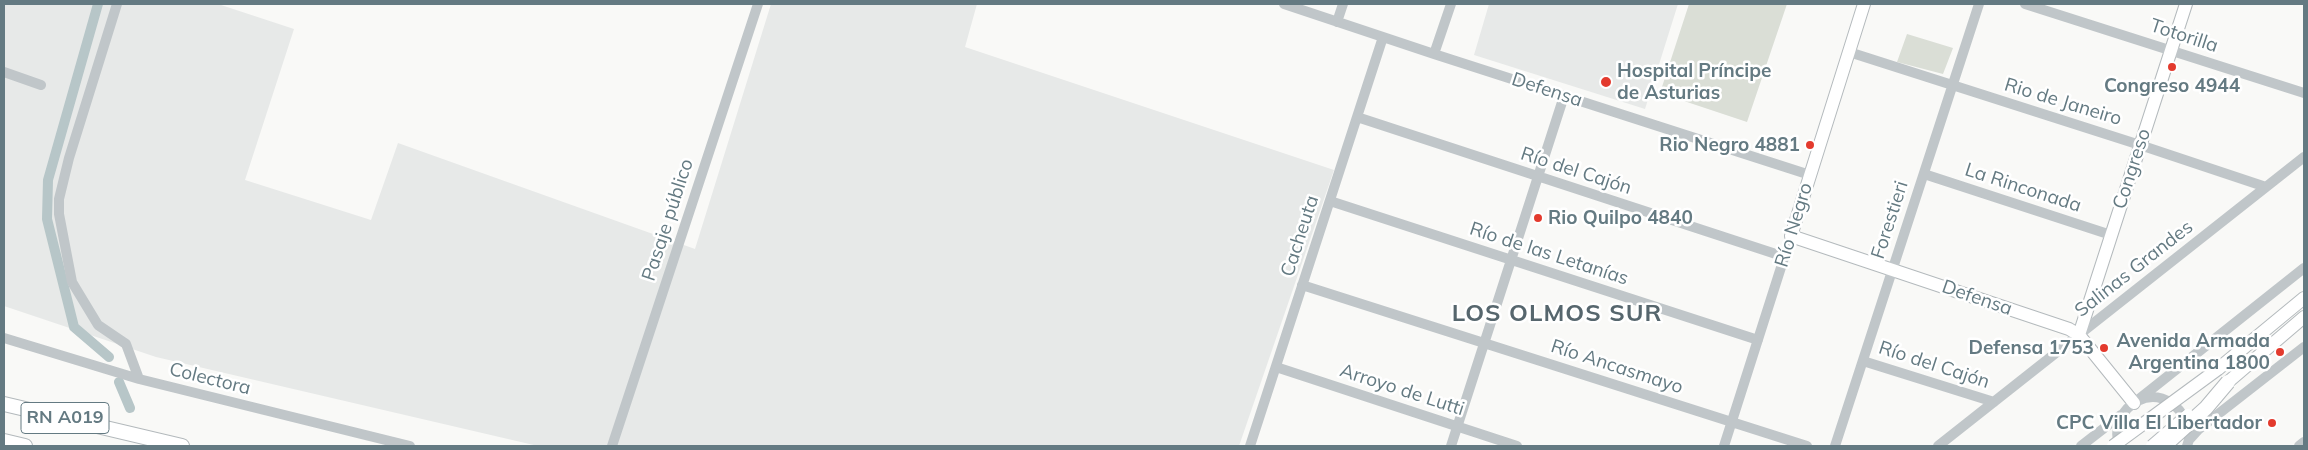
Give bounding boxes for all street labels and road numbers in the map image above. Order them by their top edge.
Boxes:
street label: Totorilla [2147,14,2221,58]
street label: Defensa [1509,68,1585,112]
street label: Rio de Janeiro [2002,73,2124,131]
street label: Congreso [2108,126,2156,212]
street label: Río del Cajón [1518,142,1634,200]
street label: Pasaje público [638,156,698,284]
street label: La Rinconada [1962,158,2084,218]
street label: Forestieri [1867,178,1913,262]
street label: Río Negro [1770,180,1818,270]
street label: Cacheuta [1276,193,1324,279]
street label: Salinas Grandes [2070,216,2198,322]
street label: Río de las Letanías [1467,218,1631,290]
street label: Defensa [1939,275,2015,321]
street label: Río Ancasmayo [1548,335,1686,399]
street label: Río del Cajón [1876,336,1992,394]
street label: Colectora [167,358,253,400]
street label: Arroyo de Lutti [1337,359,1467,421]
road number: RN A019 [21,402,109,433]

